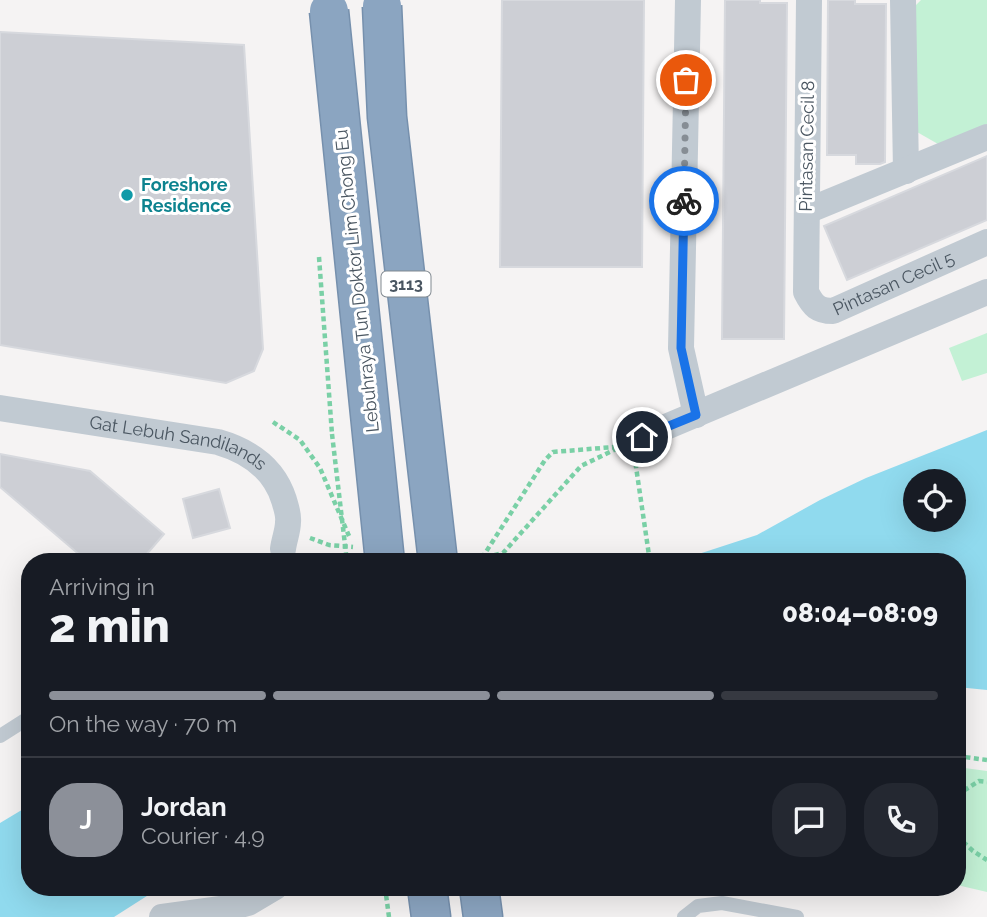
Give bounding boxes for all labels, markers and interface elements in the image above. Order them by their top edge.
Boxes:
pin [656,50,716,110]
icon: bag [667,61,705,99]
street label: Pintasan Cecil 8 [795,80,818,212]
street label: Lebuhraya Tun Doktor Lim Chong Eu [330,129,383,434]
courier [649,166,719,236]
place label: Foreshore Residence [141,174,231,216]
icon: bike [665,182,703,220]
marker: Foreshore Residence [119,187,135,203]
street label: Pintasan Cecil 5 [830,247,957,320]
road number: 3113 [382,272,430,296]
pin [612,407,672,467]
street label: Gat Lebuh Sandilands [88,411,271,474]
icon: home [623,418,661,456]
map controls [903,469,966,532]
button: locate [903,469,966,532]
text: Arriving in [49,573,155,600]
text: 08:04–08:09 [782,598,938,628]
text: 2 min [49,599,170,653]
text: On the way · 70 m [49,710,237,737]
button: chat [772,783,846,857]
button: phone [864,783,938,857]
text: Jordan [141,792,227,822]
text: J [80,805,92,835]
text: Courier · 4.9 [141,822,265,849]

